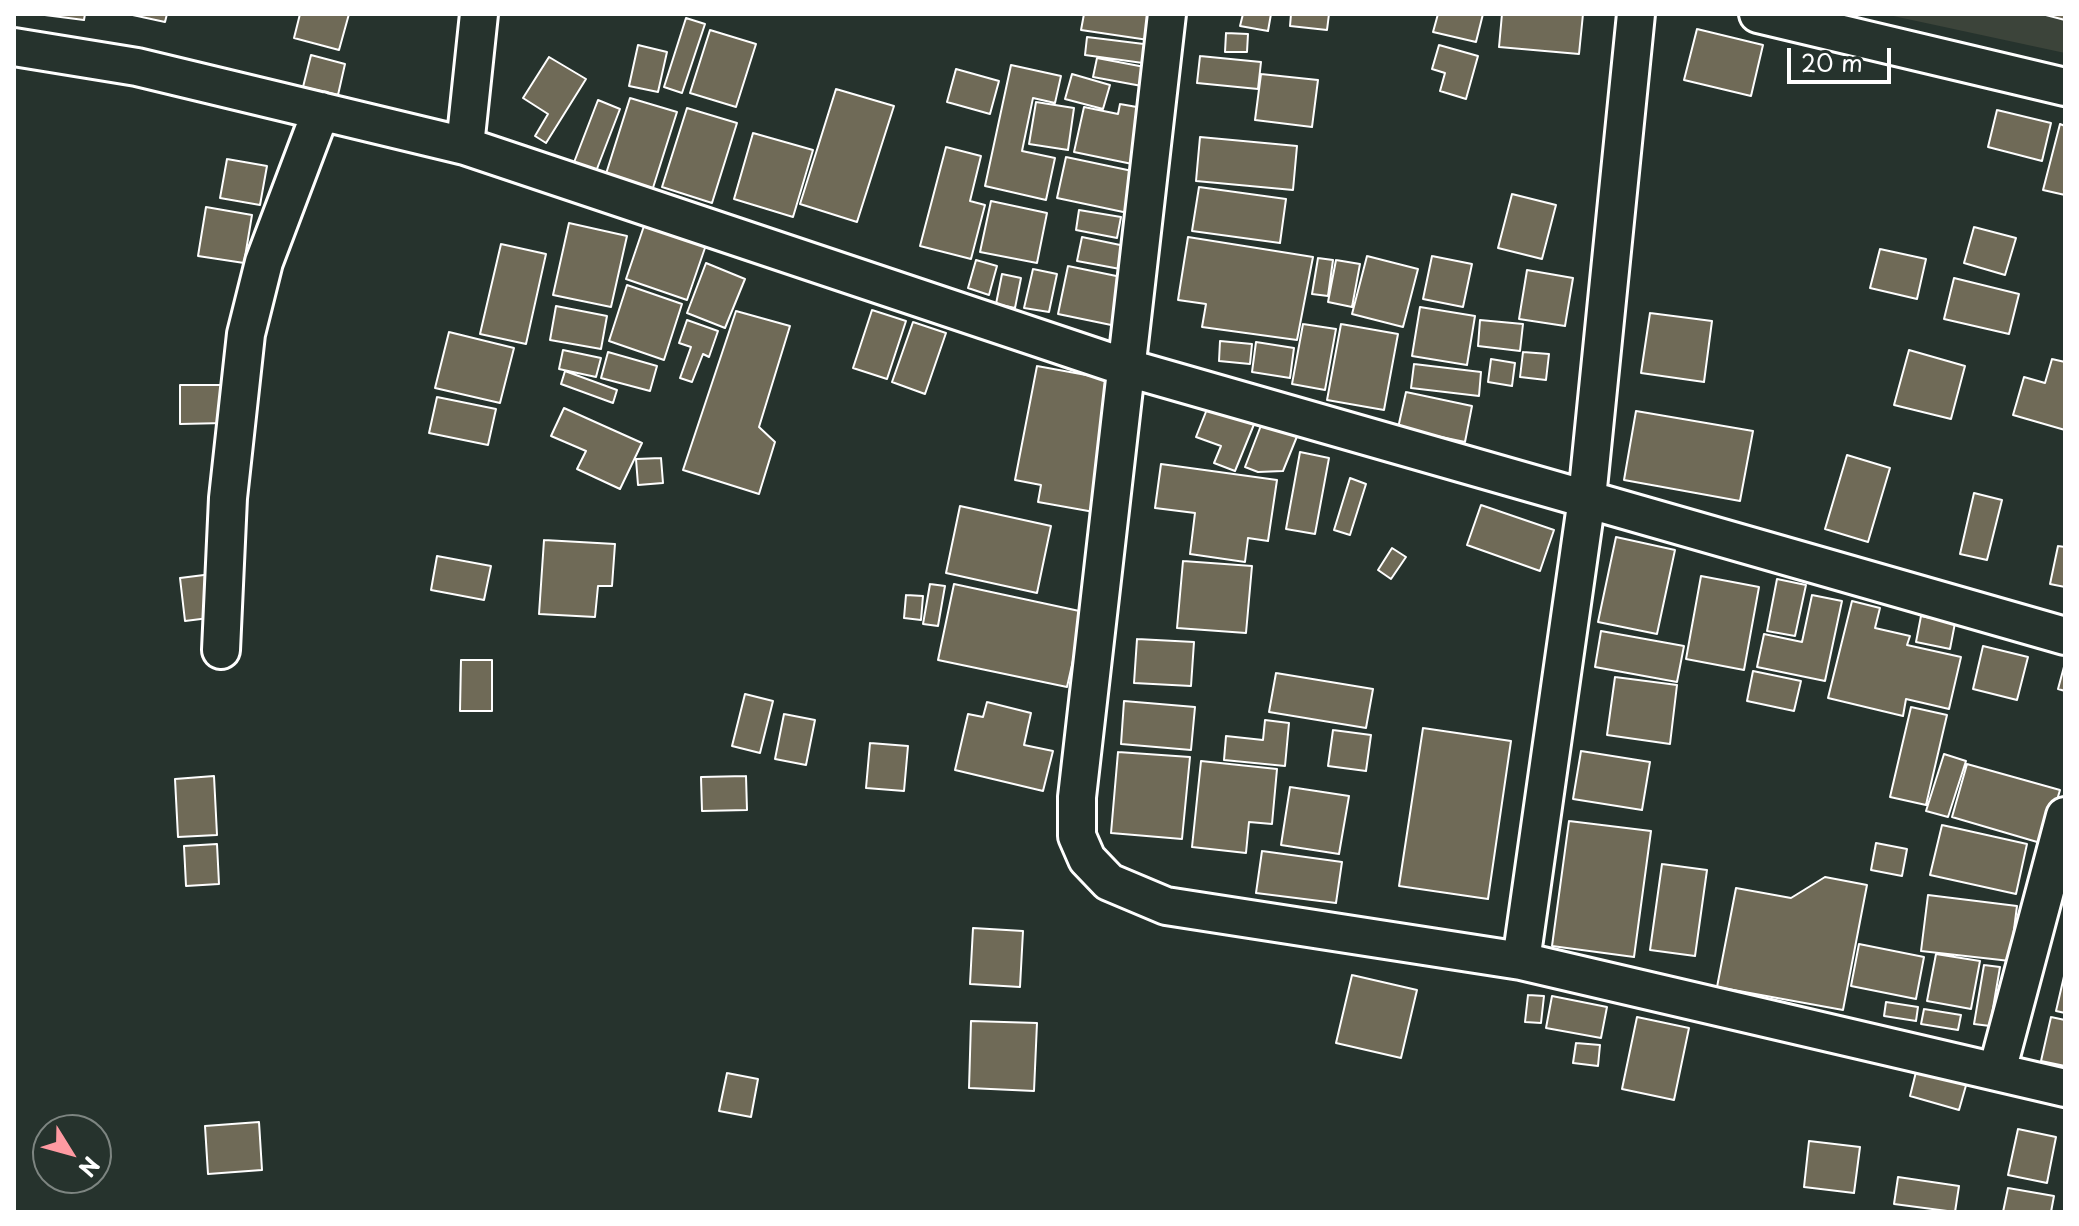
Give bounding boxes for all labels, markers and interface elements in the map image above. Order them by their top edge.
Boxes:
scale bar [1791,32,1895,82]
text: 20 m [1801,44,1863,80]
north arrow [32,1114,112,1194]
text: N [72,1151,108,1184]

